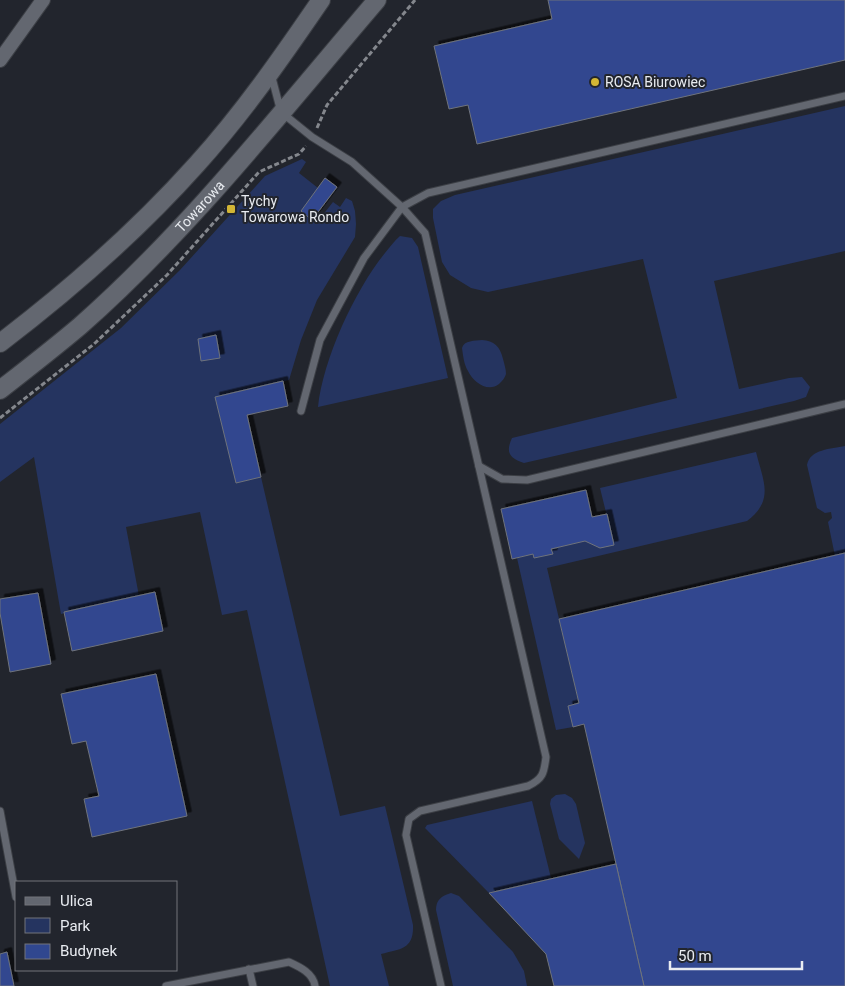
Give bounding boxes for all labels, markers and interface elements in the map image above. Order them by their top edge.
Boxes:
place label: ROSA Biurowiec [605,74,705,90]
marker: ROSA Biurowiec [589,76,601,88]
street label: Towarowa [172,177,228,236]
place label: Tychy Towarowa Rondo [241,193,349,225]
marker: Tychy Towarowa Rondo [225,203,237,215]
legend [15,881,178,971]
text: Ulica [60,892,93,910]
text: Park [60,917,91,935]
scale bar [670,938,802,970]
text: Budynek [60,942,117,960]
text: 50 m [678,947,712,965]

